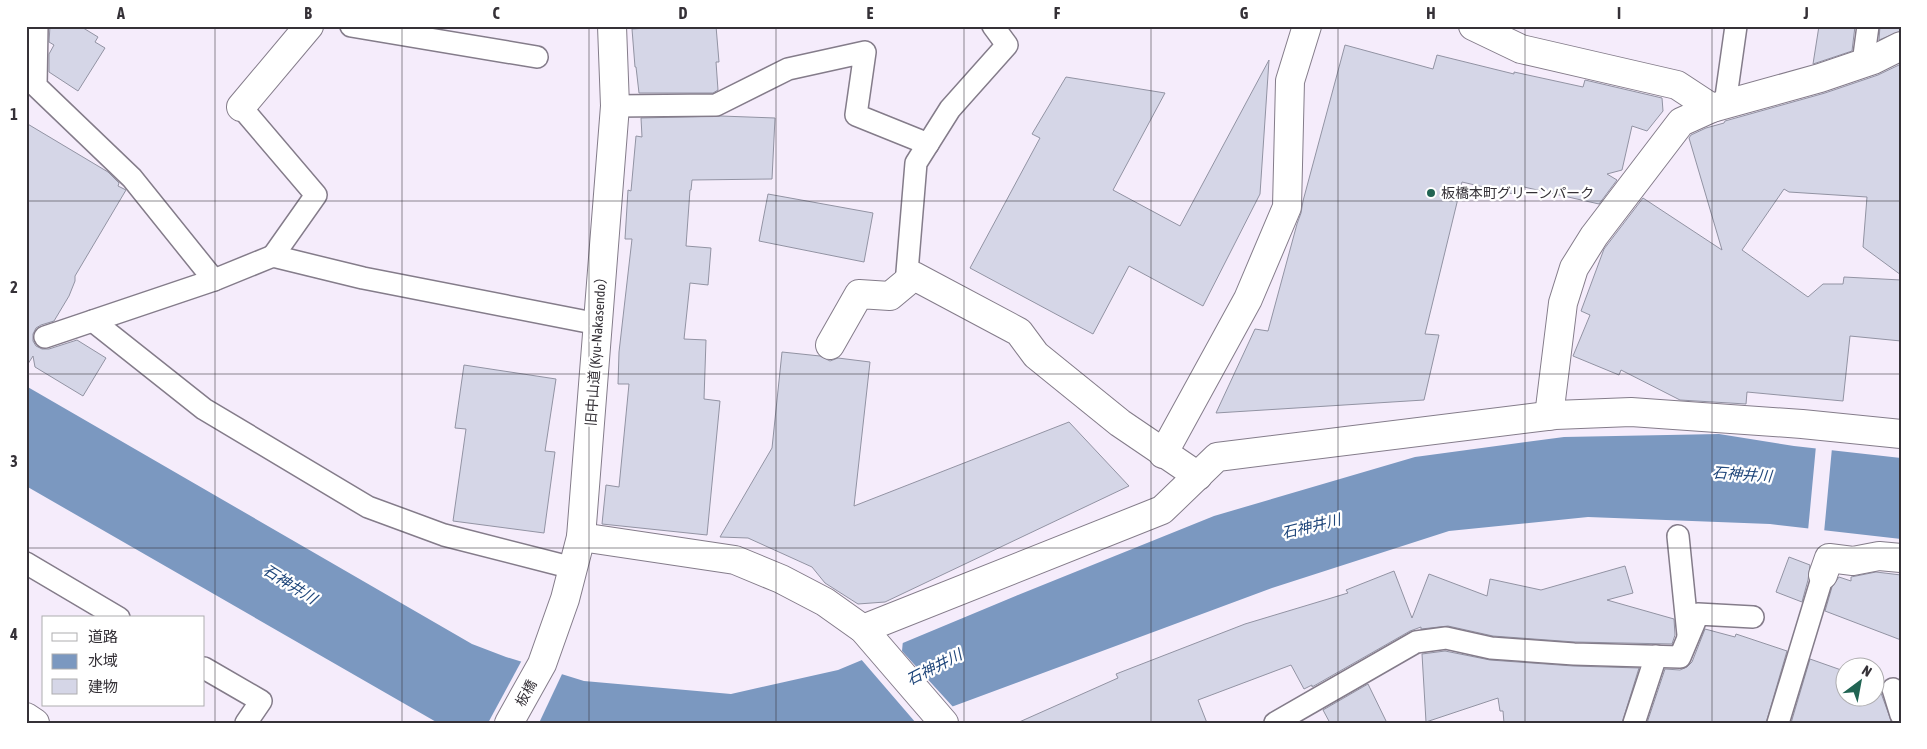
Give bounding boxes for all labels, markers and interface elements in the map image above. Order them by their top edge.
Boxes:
text: A [116,4,125,22]
text: B [304,4,312,22]
text: C [492,4,500,22]
text: D [679,4,688,22]
text: E [867,4,874,22]
text: F [1054,4,1061,22]
text: G [1240,4,1249,22]
text: H [1426,4,1436,22]
text: I [1617,4,1621,22]
text: J [1802,4,1809,22]
text: 1 [10,105,18,123]
place label: 板橋本町グリーンパーク [1441,185,1594,201]
marker: 板橋本町グリーンパーク [1425,187,1437,199]
street label: 旧中山道 (Kyu-Nakasendo） [583,269,609,427]
text: 2 [10,278,18,296]
text: 3 [10,452,18,470]
water label: 石神井川 [1711,463,1775,485]
water label: 石神井川 [1280,510,1344,542]
water label: 石神井川 [260,561,322,608]
legend [42,616,205,706]
text: 4 [9,625,18,643]
text: 道路 [88,628,118,645]
water label: 石神井川 [903,645,966,688]
text: 水域 [88,652,118,669]
north arrow [1834,656,1884,706]
text: N [1859,662,1875,680]
street label: 板橋 [512,677,540,709]
text: 建物 [88,678,118,695]

